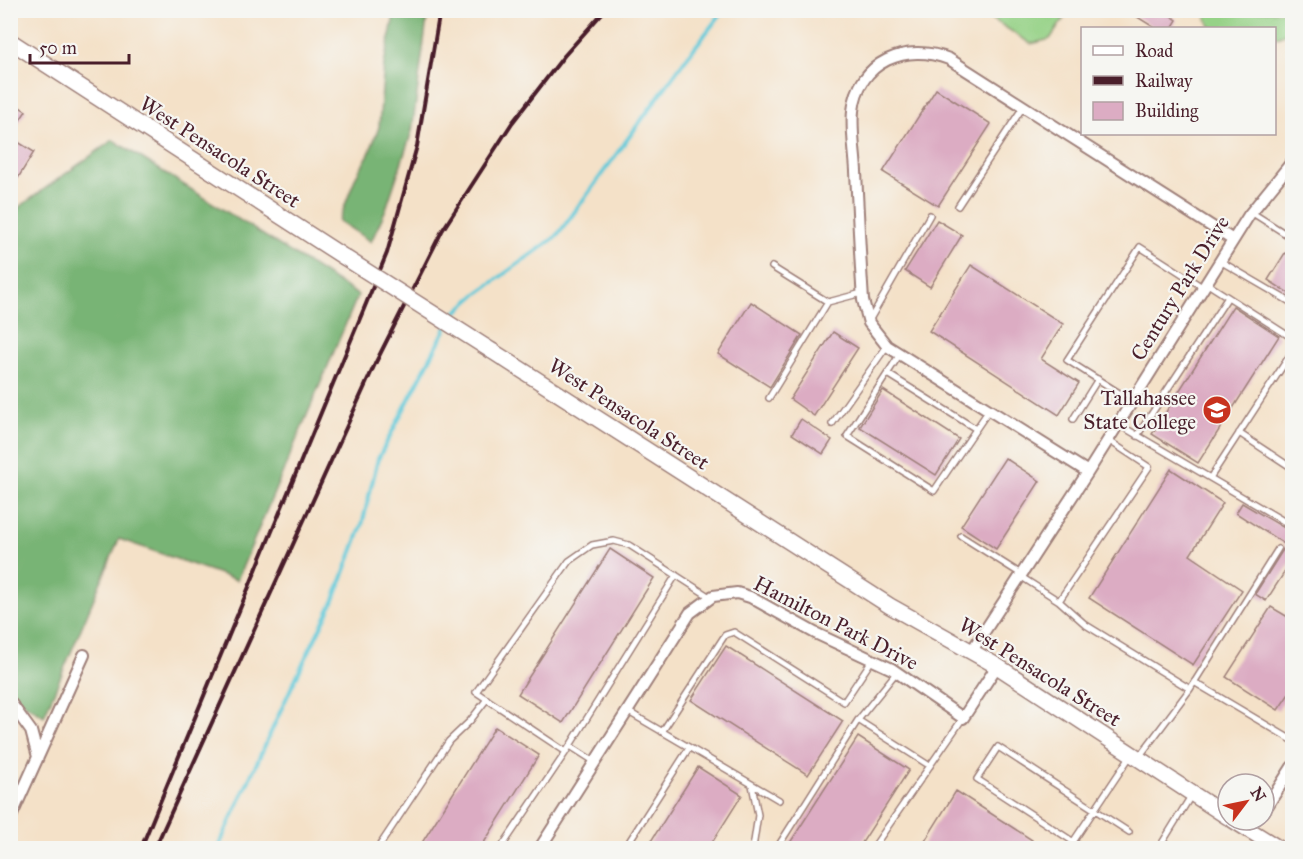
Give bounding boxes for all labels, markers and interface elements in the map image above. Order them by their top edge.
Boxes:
scale bar [30,27,129,65]
legend [1081,27,1276,135]
text: 50 m [39,37,77,59]
text: Road [1135,40,1173,62]
text: Railway [1135,70,1193,92]
street label: West Pensacola Street [135,90,306,214]
text: Building [1135,100,1199,123]
street label: Century Park Drive [1125,210,1235,365]
street label: West Pensacola Street [544,352,715,476]
place label: Tallahassee State College [1083,385,1196,435]
school or university icon: Tallahassee State College [1201,394,1233,426]
street label: Hamilton Park Drive [749,570,923,676]
street label: West Pensacola Street [954,612,1126,733]
north arrow [1216,772,1276,832]
text: N [1247,784,1270,805]

